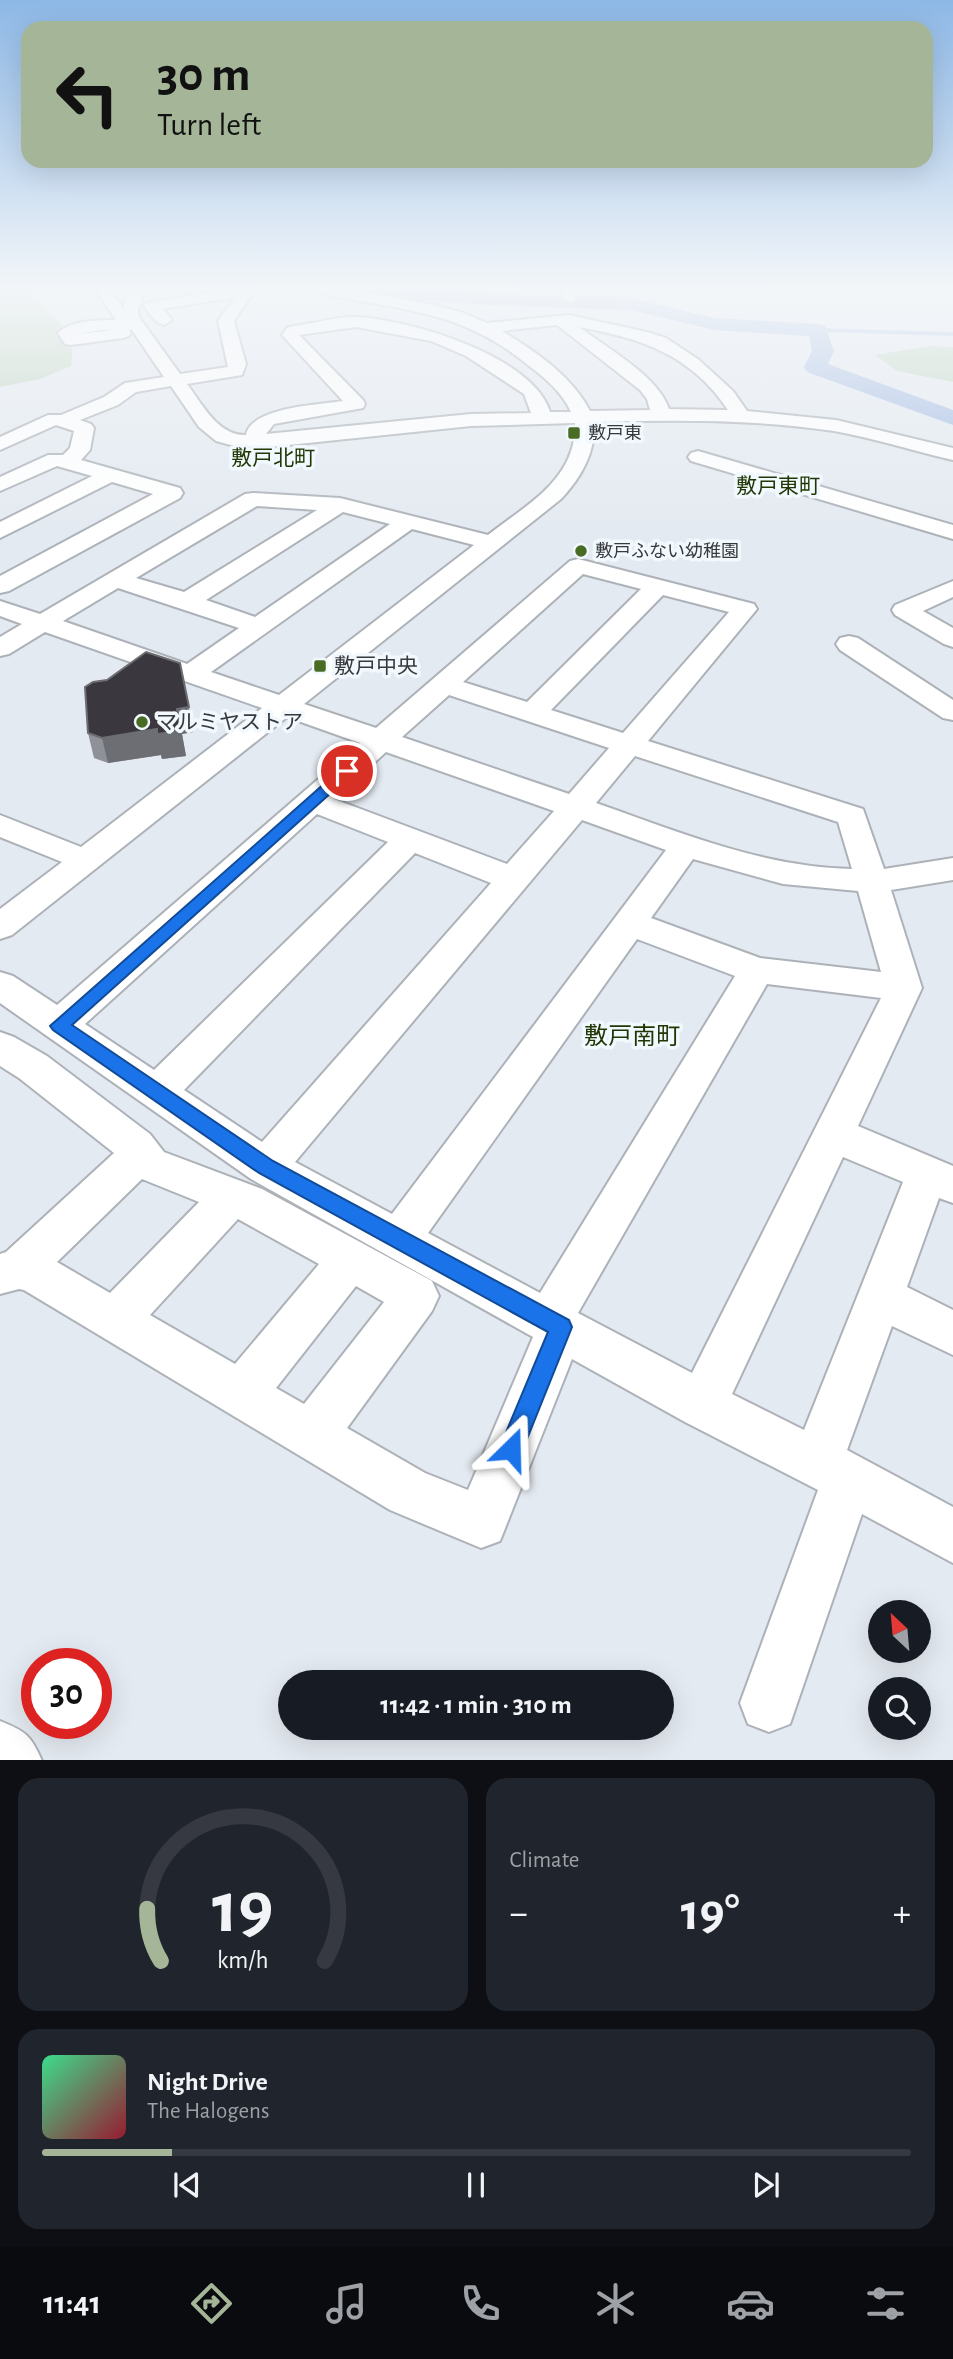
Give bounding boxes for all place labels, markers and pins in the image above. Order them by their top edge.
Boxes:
place label: 敷戸東 [588,423,642,443]
marker: 敷戸東 [566,425,582,441]
place label: 敷戸ふない幼稚園 [595,541,739,561]
marker: 敷戸ふない幼稚園 [573,543,589,559]
place label: 敷戸中央 [334,655,418,677]
marker: 敷戸中央 [312,658,328,674]
place label: マルミヤストア [156,712,303,733]
marker: マルミヤストア [134,714,150,730]
pin [317,741,377,801]

